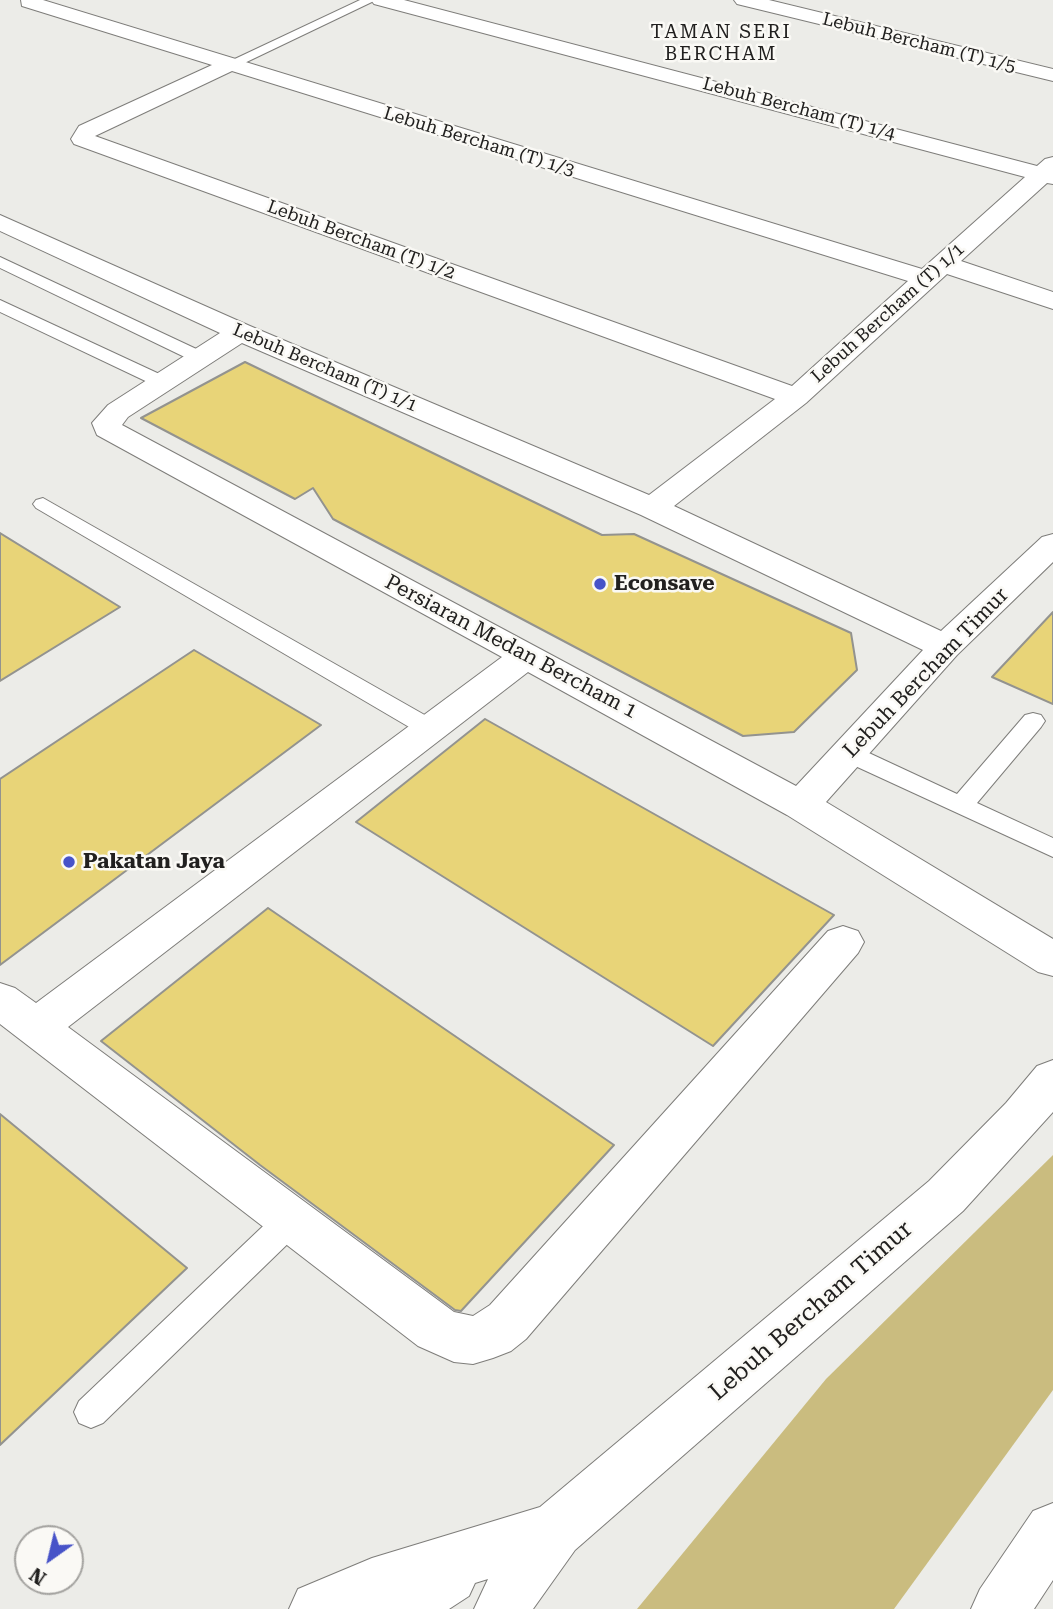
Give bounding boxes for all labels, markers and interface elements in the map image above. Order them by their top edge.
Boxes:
street label: Lebuh Bercham (T) 1/5 [820,9,1018,77]
district label: TAMAN SERI BERCHAM [652,21,790,65]
street label: Lebuh Bercham (T) 1/4 [700,73,898,145]
street label: Lebuh Bercham (T) 1/3 [381,103,577,181]
street label: Lebuh Bercham (T) 1/2 [264,196,458,284]
street label: Lebuh Bercham (T) 1/1 [807,239,969,387]
street label: Lebuh Bercham (T) 1/1 [229,319,421,417]
street label: Persiaran Medan Bercham 1 [381,570,641,724]
place label: Econsave [614,571,715,597]
marker: Econsave [592,576,608,592]
street label: Lebuh Bercham Timur [838,583,1014,763]
place label: Pakatan Jaya [83,849,225,875]
marker: Pakatan Jaya [61,854,77,870]
street label: Lebuh Bercham Timur [704,1215,918,1407]
north arrow [14,1525,84,1595]
text: N [26,1563,51,1590]

